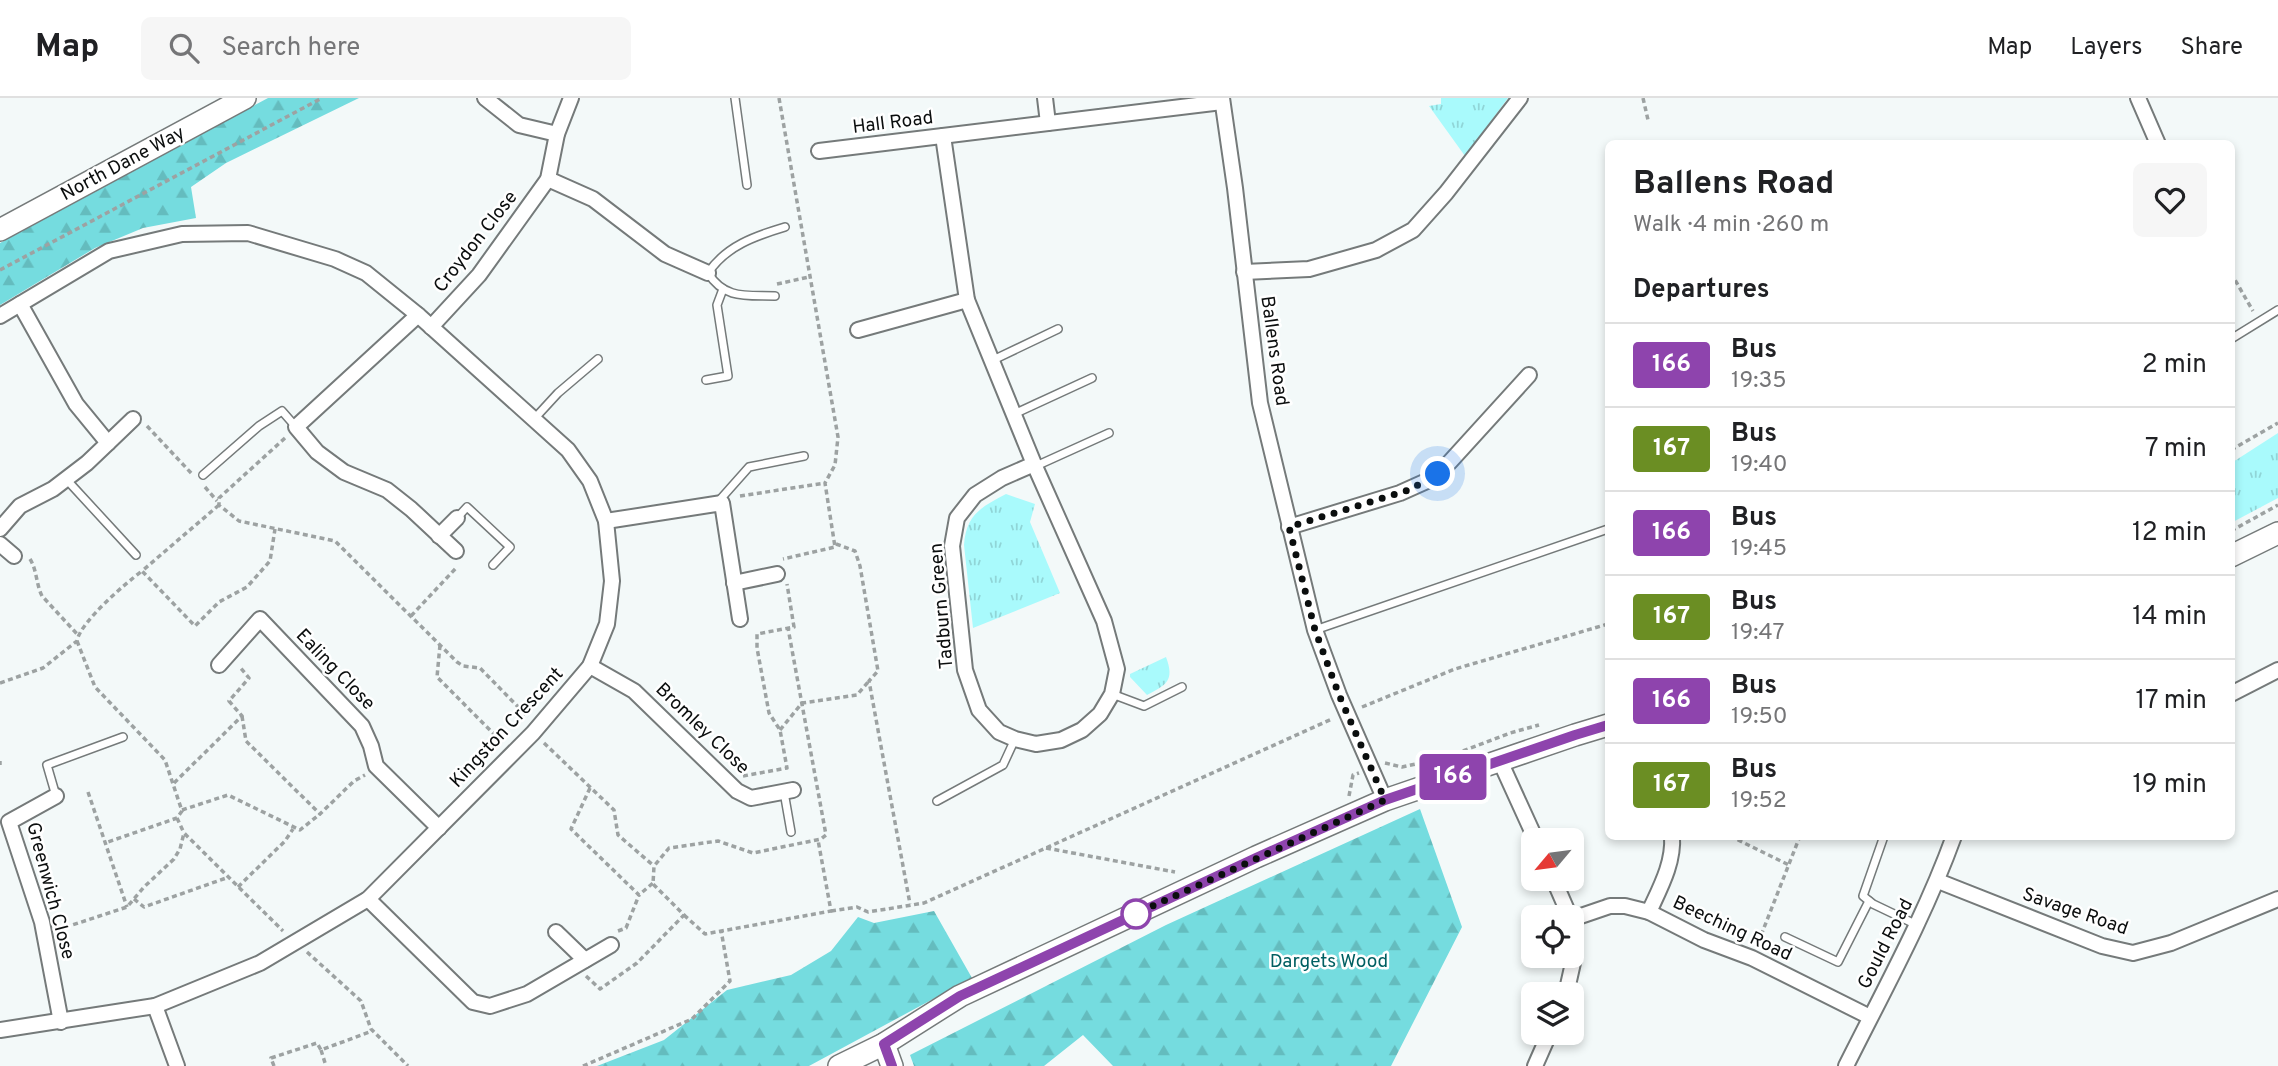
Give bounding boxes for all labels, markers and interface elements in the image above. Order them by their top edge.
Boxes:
search box [141,17,631,80]
text: Map [35,27,99,69]
icon: search [165,29,203,67]
text: Search here [221,32,360,65]
text: Map [1987,33,2032,63]
text: Layers [2070,33,2142,63]
text: Share [2180,33,2243,63]
street label: Hall Road [851,106,935,140]
street label: North Dane Way [57,121,189,207]
button: heart [2133,163,2207,237]
text: Ballens Road [1633,164,1834,206]
street label: Croydon Close [429,186,523,298]
text: Walk · 4 min · 260 m [1633,211,1829,240]
text: Departures [1633,274,1770,307]
street label: Ballens Road [1254,294,1294,408]
text: Bus [1731,334,1777,367]
text: 2 min [2142,349,2207,382]
text: 166 [1652,350,1691,380]
text: 19:35 [1731,367,1787,396]
text: Bus [1731,418,1777,451]
text: 7 min [2145,433,2207,466]
text: 167 [1653,434,1690,464]
text: 19:40 [1731,451,1788,480]
your location [1420,456,1455,491]
text: Bus [1731,502,1777,535]
text: 12 min [2132,517,2207,550]
text: 166 [1652,518,1691,548]
text: 19:45 [1731,535,1787,564]
street label: Tadburn Green [925,542,959,670]
text: Bus [1731,586,1777,619]
text: 14 min [2132,601,2207,634]
text: 167 [1653,602,1690,632]
text: 19:47 [1731,619,1785,648]
street label: Ealing Close [290,624,380,716]
street label: Kingston Crescent [445,663,569,793]
text: Bus [1731,670,1777,703]
street label: Bromley Close [650,678,754,780]
text: 17 min [2135,685,2207,718]
text: 166 [1652,686,1691,716]
text: 19:50 [1731,703,1788,732]
line badge: 166 [1413,754,1493,800]
text: Bus [1731,754,1777,787]
text: 166 [1433,762,1473,792]
text: 19 min [2132,769,2207,802]
text: 167 [1653,770,1690,800]
text: 19:52 [1731,787,1787,816]
street label: Greenwich Close [20,820,80,962]
north arrow [1521,828,1584,891]
map controls [1521,828,1584,1045]
street label: Savage Road [2019,883,2131,941]
street label: Beeching Road [1669,891,1795,967]
street label: Gould Road [1853,895,1919,993]
unlabelled marker [1121,899,1151,929]
button: locate [1521,905,1584,968]
park label: Dargets Wood [1270,950,1388,974]
button: layers [1521,982,1584,1045]

